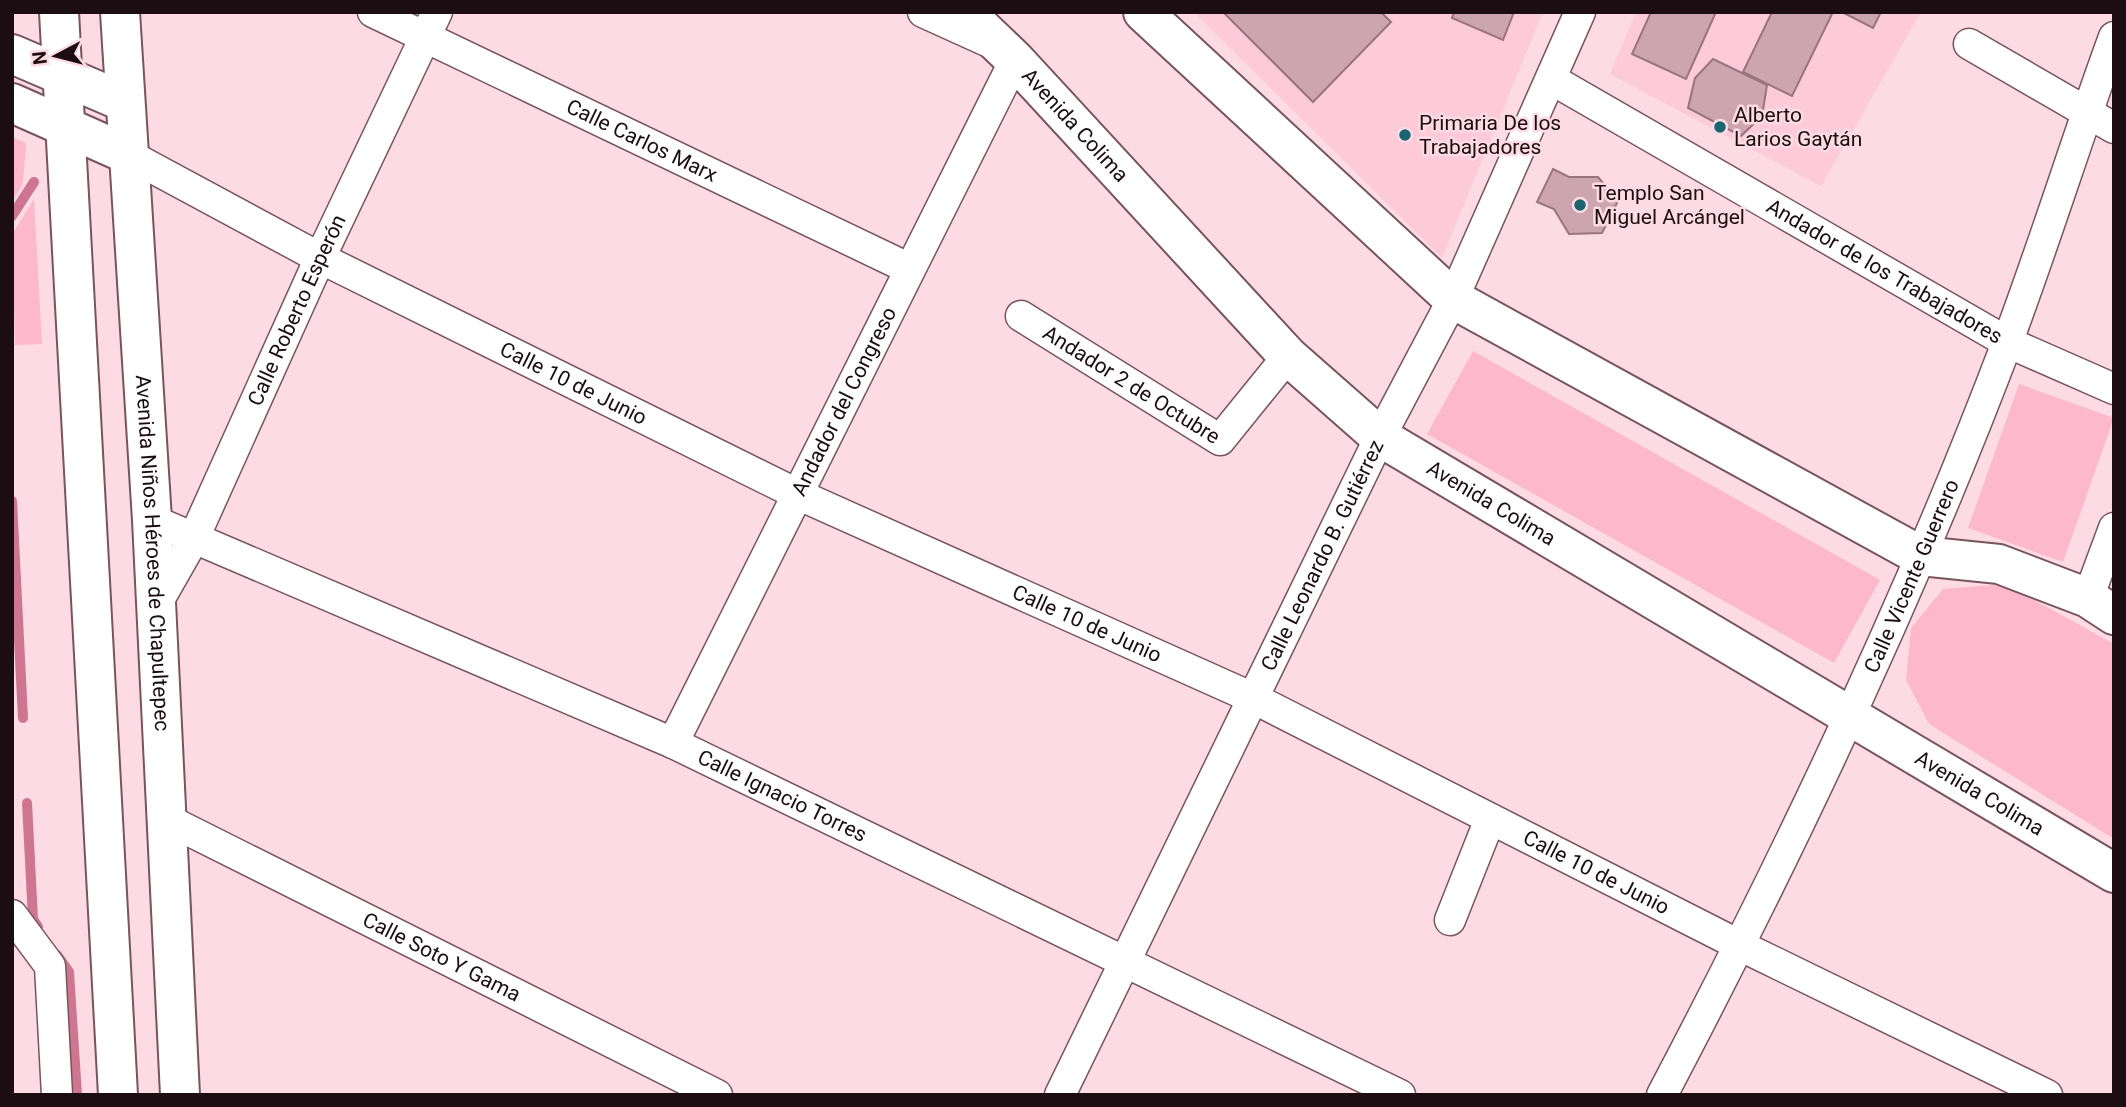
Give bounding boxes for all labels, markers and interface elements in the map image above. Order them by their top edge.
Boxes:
north arrow [21,21,91,91]
text: N [27,50,52,66]
street label: Avenida Colima [1017,64,1133,187]
street label: Calle Carlos Marx [562,94,721,187]
place label: Alberto Larios Gaytán [1734,103,1862,151]
place label: Primaria De los Trabajadores [1419,111,1561,159]
marker: Alberto Larios Gaytán [1712,119,1728,135]
marker: Primaria De los Trabajadores [1397,127,1413,143]
place label: Templo San Miguel Arcángel [1594,181,1745,229]
street label: Andador de los Trabajadores [1762,194,2007,349]
marker: Templo San Miguel Arcángel [1572,197,1588,213]
street label: Calle Roberto Esperón [243,211,351,409]
street label: Andador del Congreso [787,303,901,500]
street label: Andador 2 de Octubre [1039,321,1224,449]
street label: Calle 10 de Junio [496,337,651,430]
street label: Avenida Niños Héroes de Chapultepec [131,374,174,732]
street label: Calle Leonardo B. Gutiérrez [1256,436,1389,675]
street label: Avenida Colima [1423,456,1560,551]
street label: Calle Vicente Guerrero [1859,476,1964,677]
street label: Calle 10 de Junio [1009,580,1165,667]
street label: Calle Ignacio Torres [694,745,871,847]
street label: Avenida Colima [1911,746,2048,841]
street label: Calle 10 de Junio [1519,825,1673,920]
street label: Calle Soto Y Gama [359,907,525,1007]

